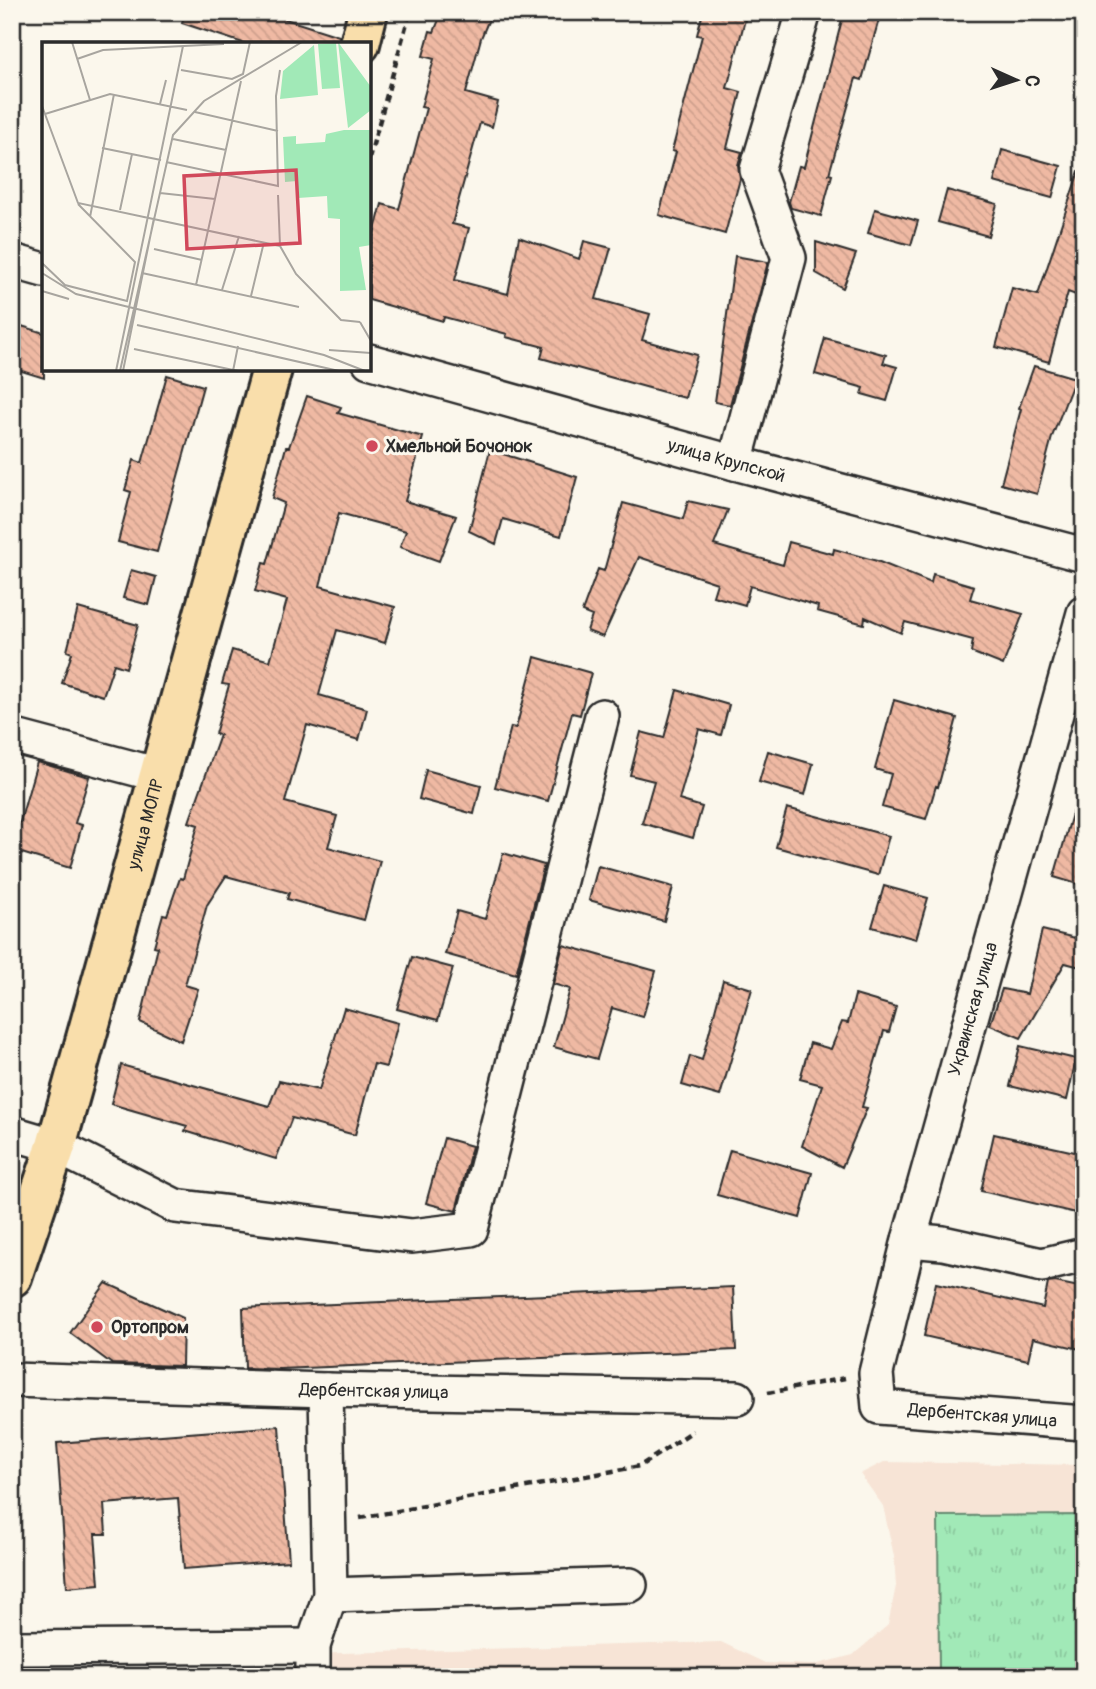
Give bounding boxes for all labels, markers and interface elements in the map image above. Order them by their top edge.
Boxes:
inset map [42,42,371,371]
north arrow [981,46,1050,116]
text: С [1020,74,1044,88]
street label: улица Крупской [664,433,788,487]
place label: Хмельной Бочонок [386,435,533,458]
marker: Хмельной Бочонок [364,438,380,454]
street label: улица МОПР [122,776,169,873]
street label: Украинская улица [943,940,1003,1078]
place label: Ортопром [111,1316,189,1339]
marker: Ортопром [89,1319,105,1335]
street label: Дербентская улица [298,1378,449,1404]
street label: Дербентская улица [906,1398,1058,1432]

